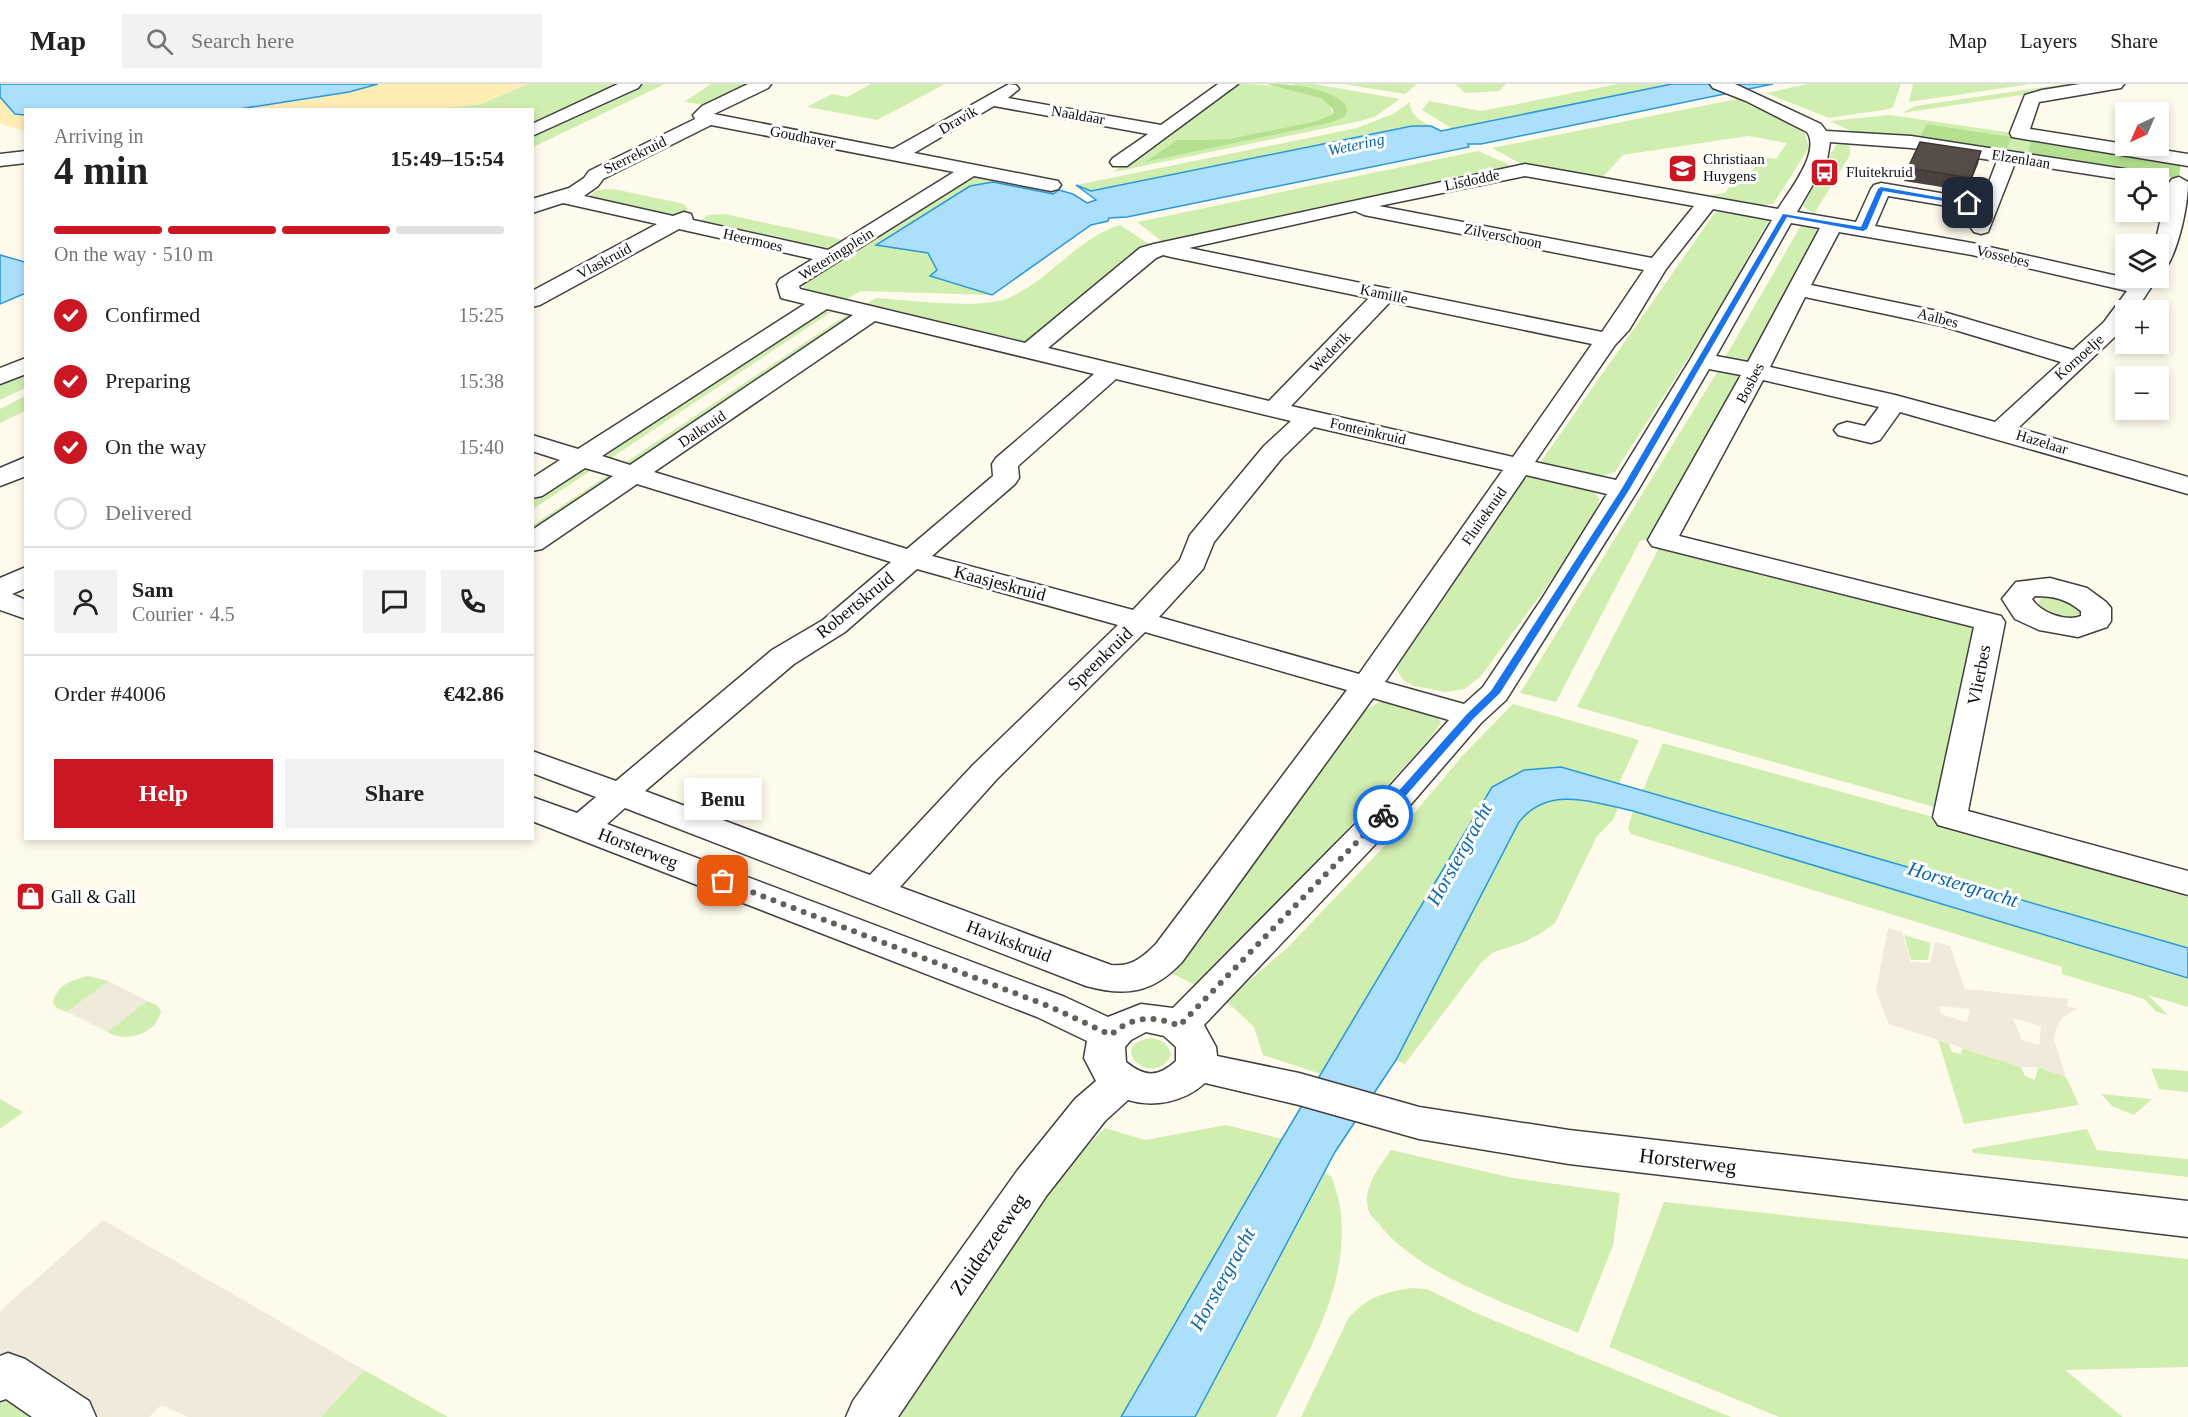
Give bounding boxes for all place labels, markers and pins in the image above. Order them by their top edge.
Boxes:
place label: Christiaan Huygens [1703,151,1765,184]
school or university icon: Christiaan Huygens [1666,152,1698,184]
bus stop icon: Fluitekruid [1809,156,1841,188]
place label: Fluitekruid [1846,164,1913,180]
pin [1942,177,1993,228]
callout: Benu [684,779,762,821]
pin [697,855,748,906]
shop icon: Gall & Gall [14,881,46,913]
place label: Gall & Gall [51,887,136,907]

